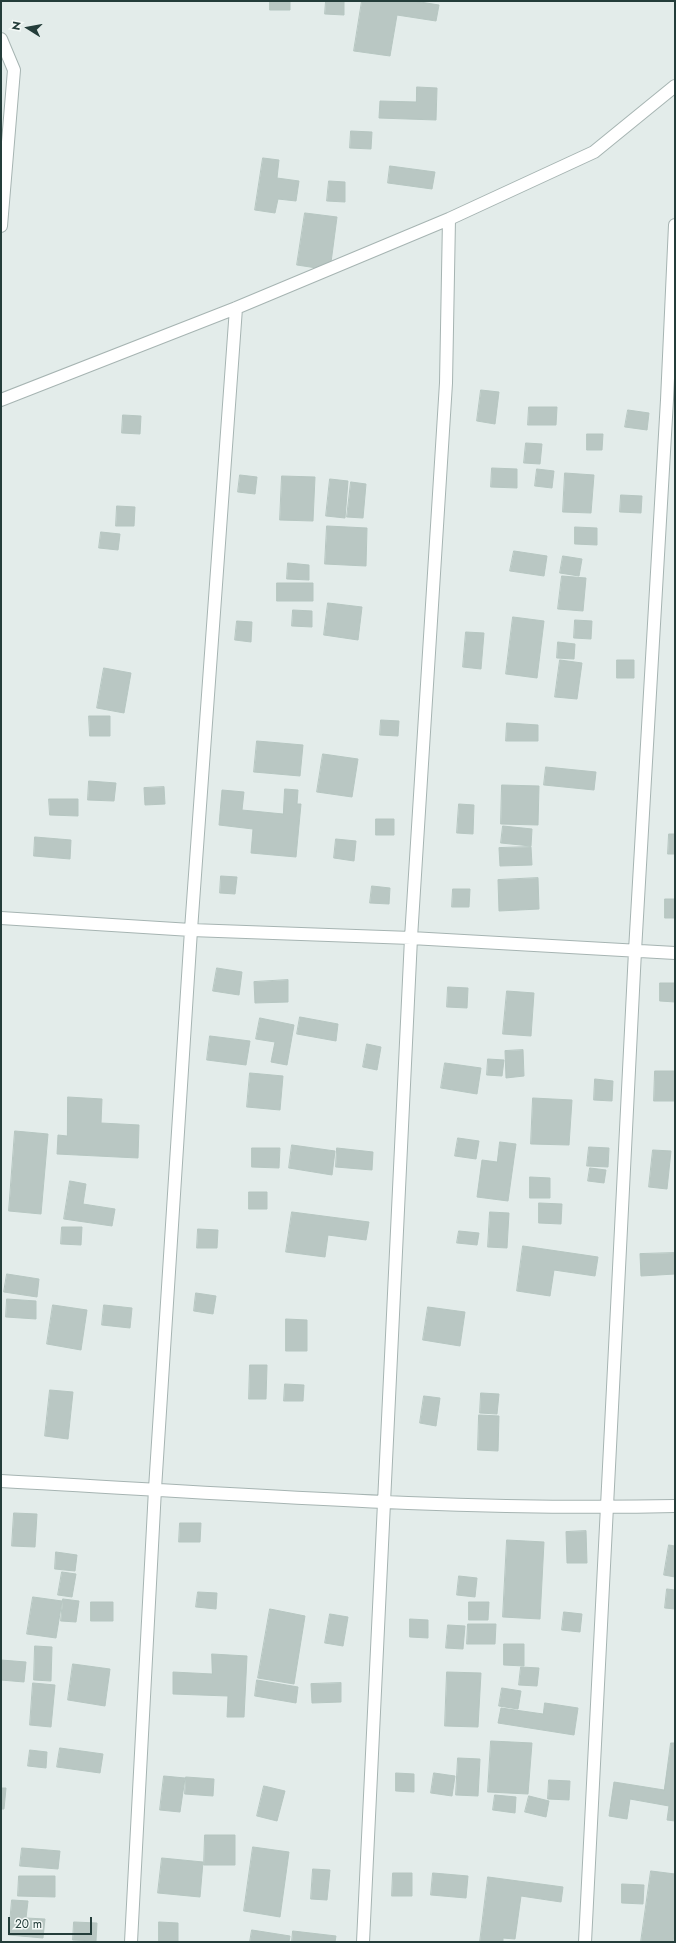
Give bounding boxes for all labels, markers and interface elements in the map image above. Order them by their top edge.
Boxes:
north arrow [8,8,48,48]
text: N [8,20,25,32]
scale bar [10,1909,94,1935]
text: 20 m [15,1915,42,1933]

